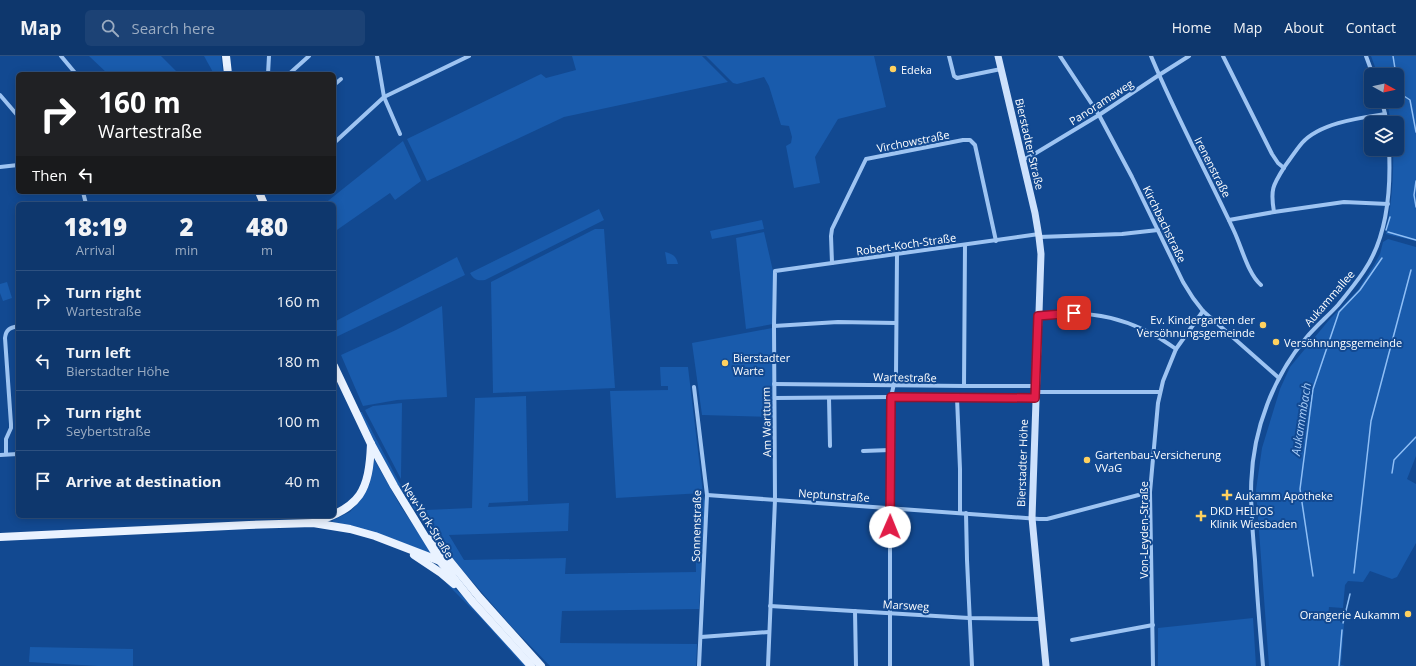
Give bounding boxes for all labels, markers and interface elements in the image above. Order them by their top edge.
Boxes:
search box [85,10,365,46]
text: Map [20,15,61,41]
icon: search [99,17,121,39]
text: Search here [131,18,215,38]
text: Home [1172,18,1211,37]
text: Map [1233,18,1262,37]
text: About [1284,18,1324,37]
text: Contact [1346,18,1396,37]
place label: Edeka [901,62,932,77]
marker: Edeka [888,64,898,74]
north arrow [1364,68,1404,108]
map controls [1364,68,1404,156]
street label: Panoramaweg [1066,76,1136,128]
text: 160 m [98,83,181,121]
icon: right [32,88,84,140]
street label: Bierstadter Straße [1012,97,1048,191]
button: layers [1364,116,1404,156]
text: Wartestraße [98,119,202,143]
street label: Virchowstraße [875,127,951,155]
street label: Irenenstraße [1191,134,1235,200]
icon: left [75,164,97,186]
text: Then [32,165,67,185]
street label: Kirchbachstraße [1140,183,1190,265]
text: 18:19 [64,210,127,243]
text: 2 [179,210,194,243]
text: 480 [246,210,288,243]
street label: Robert-Koch-Straße [855,230,957,258]
text: Arrival [76,241,115,259]
text: min [175,241,198,259]
text: m [261,241,273,259]
street label: Aukammallee [1300,267,1358,329]
text: Turn right [66,282,141,302]
icon: right [32,290,54,312]
text: 160 m [276,291,320,311]
pin [1057,296,1091,330]
text: Wartestraße [66,302,141,320]
icon: arrive [1063,302,1085,324]
place label: Ev. Kindergarten der Versöhnungsgemeinde [1137,312,1256,340]
marker: Ev. Kindergarten der Versöhnungsgemeinde [1258,320,1268,330]
place label: Versöhnungsgemeinde [1284,335,1402,350]
marker: Versöhnungsgemeinde [1271,337,1281,347]
text: Turn left [66,342,131,362]
icon: left [32,350,54,372]
place label: Bierstadter Warte [733,350,791,378]
text: 180 m [276,351,320,371]
marker: Bierstadter Warte [720,358,730,368]
text: Bierstadter Höhe [66,362,170,380]
street label: Wartestraße [873,369,937,385]
water label: Aukammbach [1287,381,1315,458]
street label: Am Wartturm [758,387,774,457]
text: Turn right [66,402,141,422]
icon: right [32,410,54,432]
text: 100 m [276,411,320,431]
street label: Bierstadter Höhe [1013,419,1031,507]
text: Seybertstraße [66,422,151,440]
place label: Gartenbau-Versicherung VVaG [1095,447,1221,475]
marker: Gartenbau-Versicherung VVaG [1082,455,1092,465]
icon: arrive [32,470,54,492]
text: Arrive at destination [66,471,221,491]
text: 40 m [285,471,320,491]
street label: New-York-Straße [399,479,457,561]
street label: Von-Leyden-Straße [1136,481,1151,579]
street label: Neptunstraße [798,485,870,505]
place label: Aukamm Apotheke [1235,488,1333,503]
street label: Sonnenstraße [688,490,704,562]
marker: Aukamm Apotheke [1222,490,1232,500]
place label: DKD HELIOS Klinik Wiesbaden [1210,503,1297,531]
position arrow [869,506,911,548]
marker: DKD HELIOS Klinik Wiesbaden [1195,510,1207,522]
street label: Marsweg [882,596,930,614]
place label: Orangerie Aukamm [1300,607,1400,622]
marker: Orangerie Aukamm [1403,609,1413,619]

